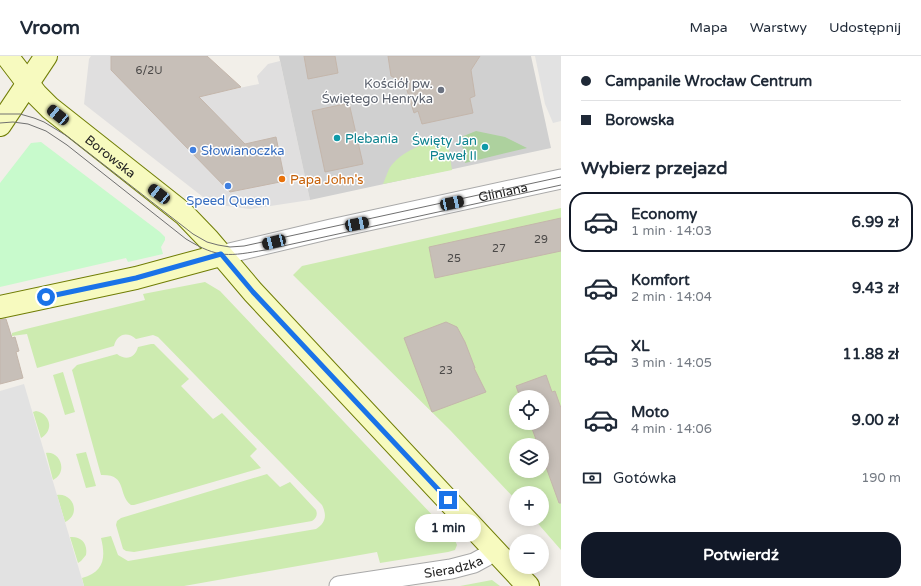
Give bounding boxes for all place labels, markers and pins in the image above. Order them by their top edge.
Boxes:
place label: Kościół pw. Świętego Henryka [322,76,433,107]
marker: Kościół pw. Świętego Henryka [436,85,446,95]
place label: Plebania [345,131,398,147]
marker: Plebania [332,133,342,143]
place label: Święty Jan Paweł II [412,133,477,164]
marker: Święty Jan Paweł II [480,142,490,152]
place label: Słowianoczka [201,143,285,159]
marker: Słowianoczka [188,145,198,155]
place label: Papa John's [290,172,364,188]
marker: Papa John's [277,174,287,184]
marker: Speed Queen [223,181,233,191]
place label: Speed Queen [186,193,270,209]

